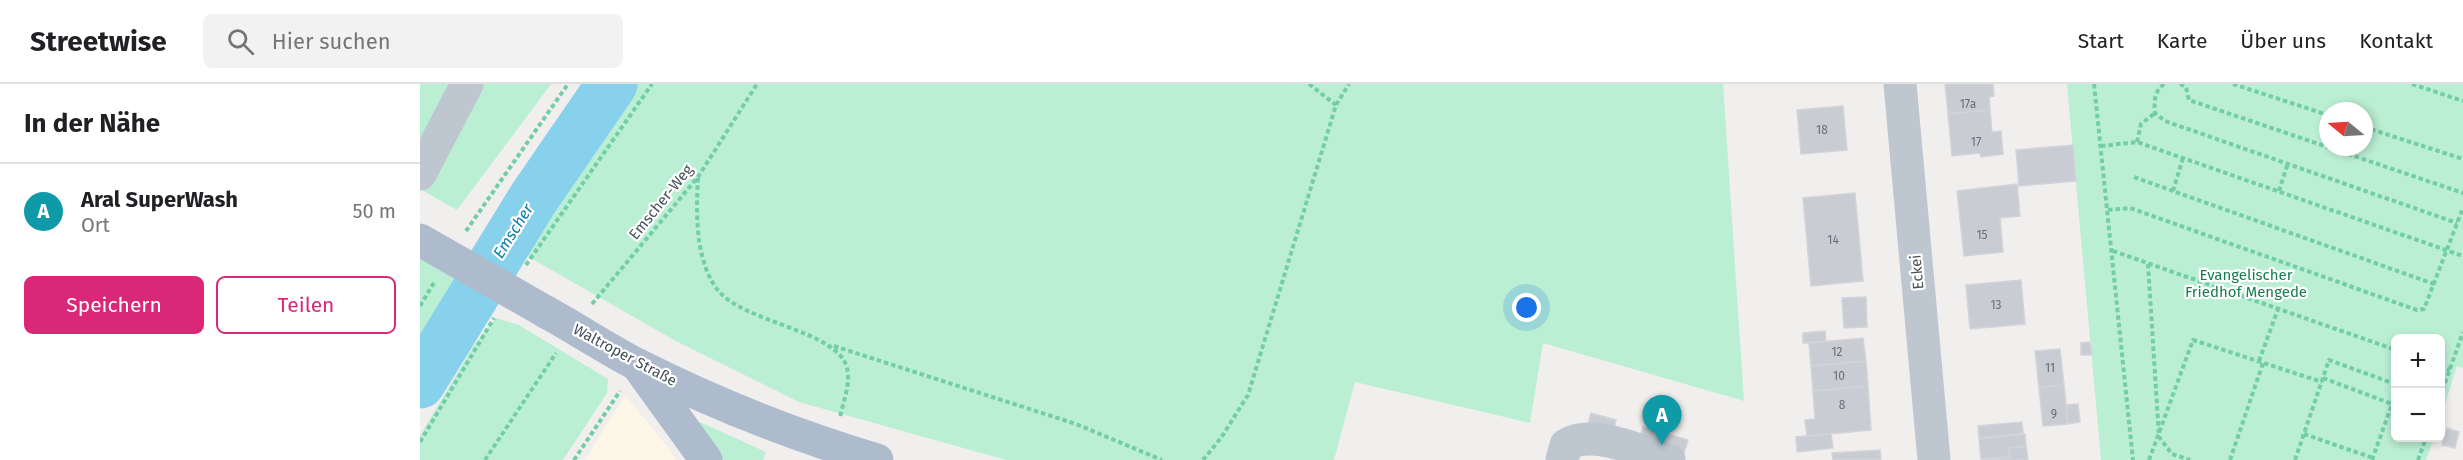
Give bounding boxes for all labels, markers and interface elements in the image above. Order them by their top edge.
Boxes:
search box [203,14,623,68]
text: Streetwise [30,25,167,58]
icon: search [224,25,257,58]
text: Hier suchen [272,28,391,55]
text: Start [2078,28,2124,54]
text: Karte [2157,28,2207,54]
text: Über uns [2240,28,2326,54]
text: Kontakt [2359,28,2433,54]
house number: 17a [1960,97,1976,111]
north arrow [2319,102,2373,156]
text: In der Nähe [24,108,160,139]
house number: 18 [1816,123,1828,137]
house number: 17 [1971,135,1981,149]
street label: Emscher-Weg [625,161,697,243]
text: Aral SuperWash [81,186,238,213]
text: A [38,199,49,223]
text: 50 m [352,199,396,223]
water label: Emscher [489,200,538,262]
text: Ort [81,213,110,237]
house number: 15 [1976,228,1988,242]
house number: 14 [1827,233,1839,247]
street label: Eckei [1907,254,1927,290]
park label: Evangelischer Friedhof Mengede [2185,266,2307,301]
button: Speichern [24,276,204,334]
button: Teilen [216,276,396,334]
your location [1512,293,1541,322]
house number: 13 [1990,298,2002,312]
street label: Waltroper Straße [570,320,680,390]
map controls [2391,334,2445,442]
button: + [2391,334,2445,388]
house number: 12 [1831,345,1843,359]
house number: 11 [2045,361,2055,375]
house number: 10 [1833,369,1845,383]
button: − [2391,388,2445,442]
pin: A [1642,396,1682,445]
house number: 8 [1839,398,1846,412]
house number: 9 [2051,407,2057,421]

